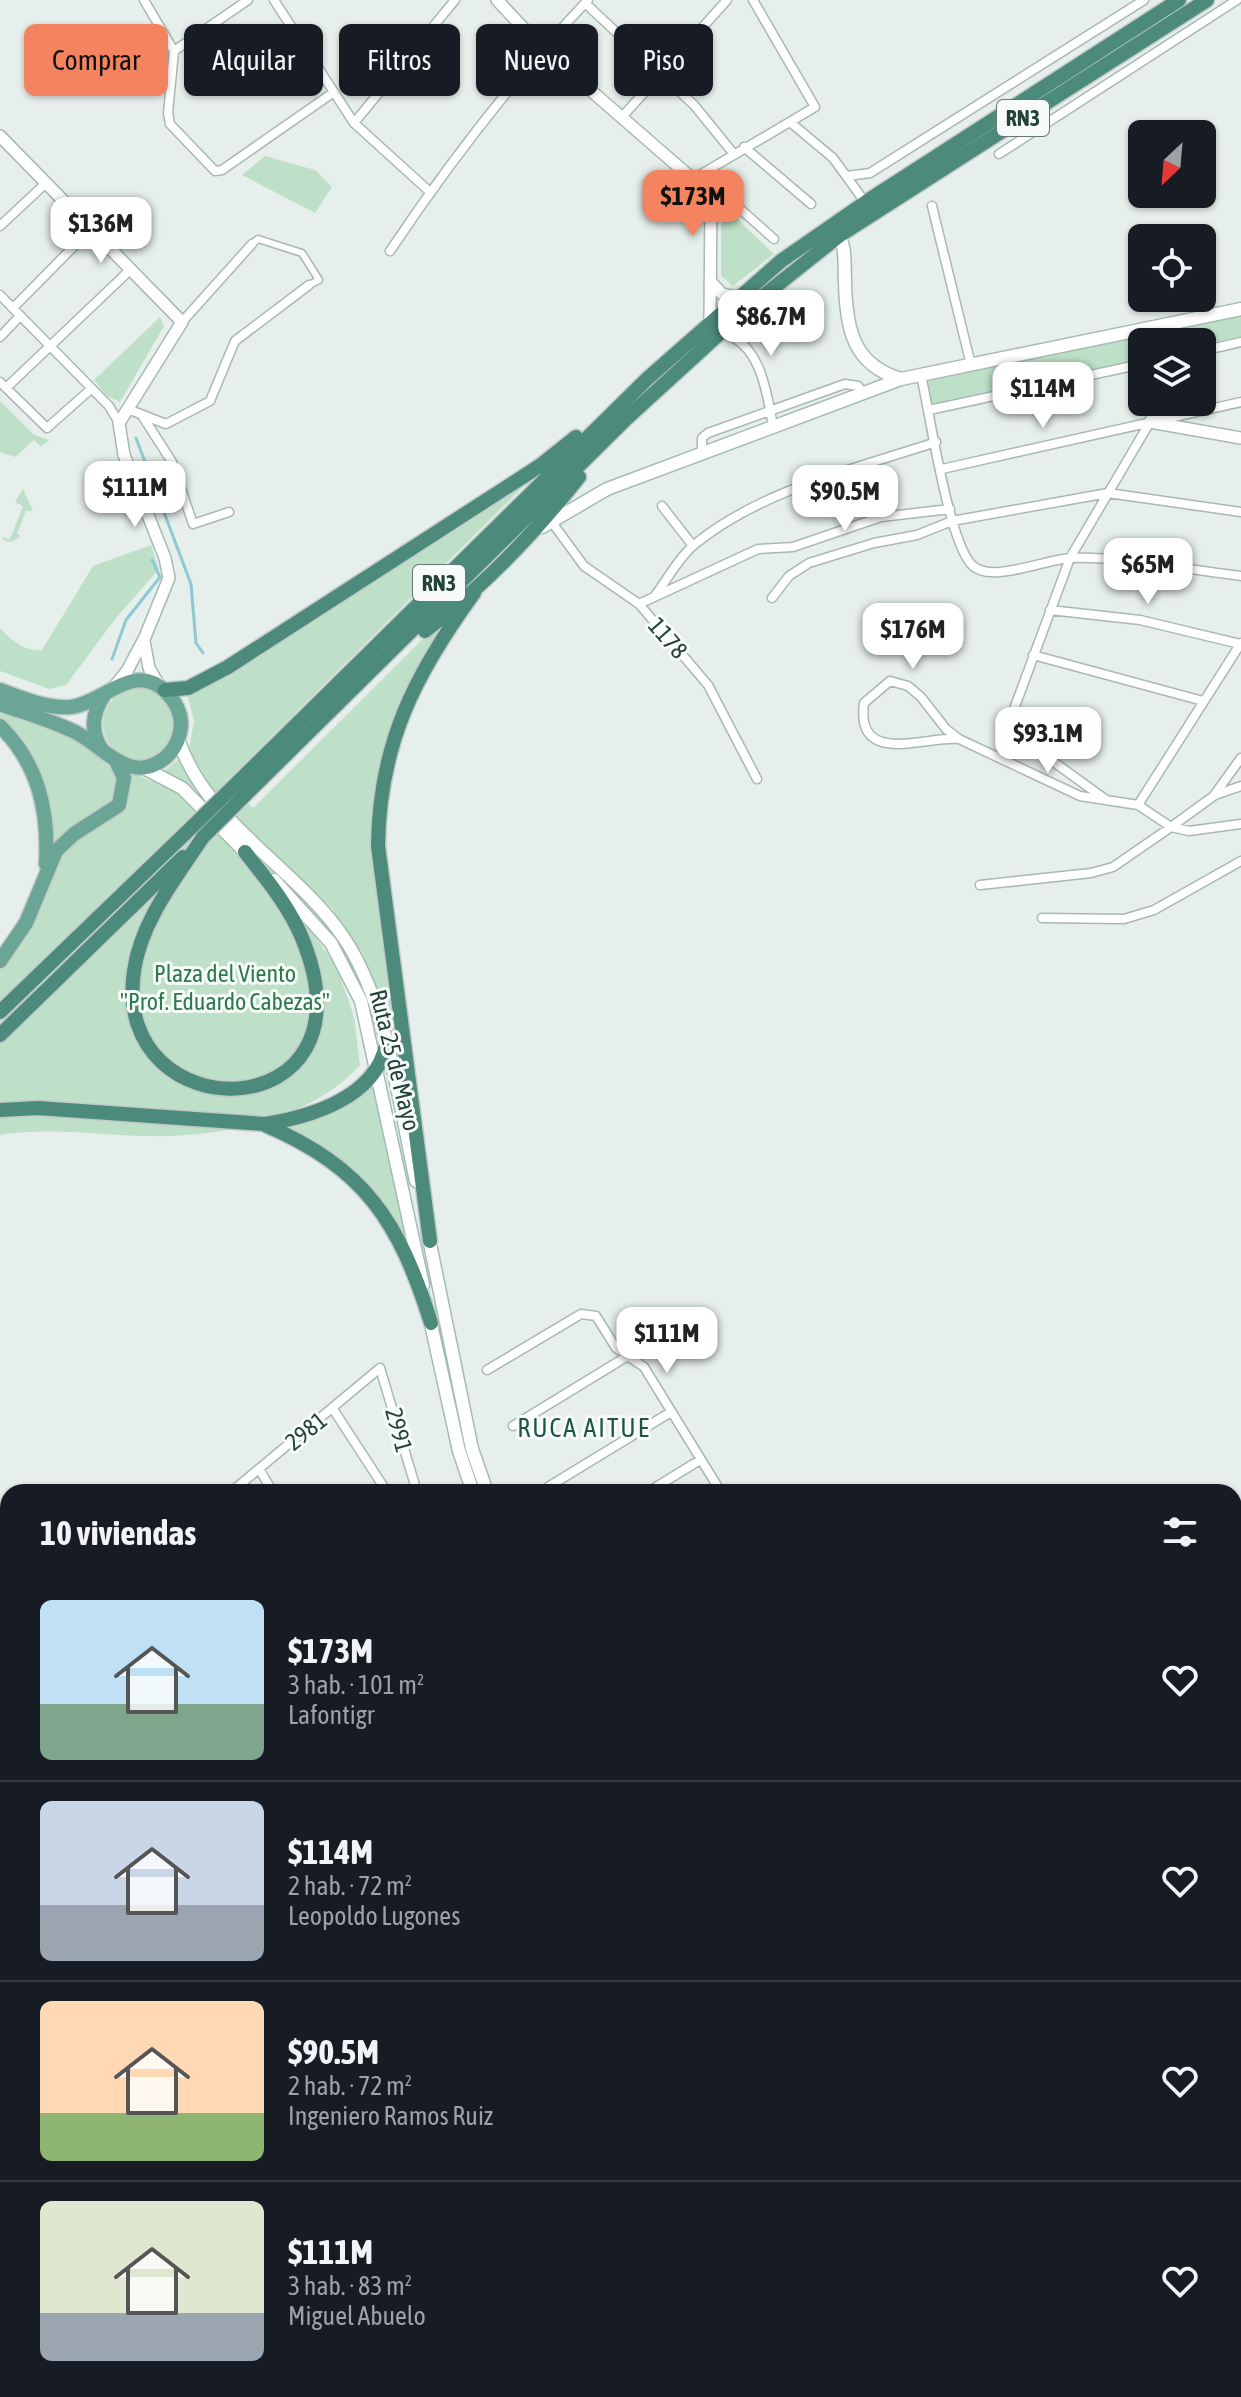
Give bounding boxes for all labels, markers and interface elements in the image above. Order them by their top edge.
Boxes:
chip: Comprar [24,24,168,96]
chip: Alquilar [184,24,323,96]
chip: Filtros [339,24,460,96]
chip: Nuevo [476,24,598,96]
chip: Piso [614,24,713,96]
road number: RN3 [997,100,1049,136]
north arrow [1128,120,1216,208]
map controls [1128,120,1216,416]
pin: $173M [637,170,749,238]
text: $173M [660,181,726,211]
pin: $136M [45,197,157,265]
text: $136M [68,208,134,238]
button: locate [1128,224,1216,312]
pin: $86.7M [706,290,836,358]
text: $86.7M [736,301,806,331]
button: layers [1128,328,1216,416]
pin: $114M [987,362,1099,430]
text: $114M [1010,373,1076,403]
pin: $111M [79,461,191,529]
pin: $90.5M [780,465,910,533]
text: $111M [102,472,168,502]
text: $90.5M [810,476,880,506]
pin: $65M [1101,538,1195,606]
text: $65M [1122,549,1174,579]
road number: RN3 [413,565,465,601]
pin: $176M [857,603,969,671]
street label: 1178 [643,612,693,664]
text: $176M [880,614,946,644]
pin: $93.1M [983,707,1113,775]
text: $93.1M [1013,718,1083,748]
park label: Plaza del Viento "Prof. Eduardo Cabezas" [120,960,330,1015]
street label: Ruta 25 de Mayo [364,987,426,1133]
pin: $111M [611,1307,723,1375]
text: $111M [634,1318,700,1348]
street label: 2991 [380,1405,418,1455]
street label: 2981 [280,1406,332,1456]
district label: RUCA AITUE [517,1413,651,1443]
icon: filters [1158,1510,1202,1554]
text: 10 viviendas [40,1513,196,1552]
text: $173M [288,1631,373,1670]
icon: home [104,1632,200,1728]
icon: heart [1158,1658,1202,1702]
text: 3 hab. · 101 m² [288,1670,424,1700]
text: Lafontigr [288,1700,374,1730]
text: $114M [288,1832,373,1871]
icon: home [104,1833,200,1929]
icon: heart [1158,1859,1202,1903]
text: 2 hab. · 72 m² [288,1871,412,1901]
text: Leopoldo Lugones [288,1901,460,1931]
text: $90.5M [288,2032,379,2071]
icon: home [104,2033,200,2129]
icon: heart [1158,2059,1202,2103]
text: 2 hab. · 72 m² [288,2071,412,2101]
text: Ingeniero Ramos Ruiz [288,2101,493,2131]
text: $111M [288,2232,373,2271]
icon: home [104,2233,200,2329]
icon: heart [1158,2259,1202,2303]
text: 3 hab. · 83 m² [288,2271,412,2301]
text: Miguel Abuelo [288,2301,426,2331]

